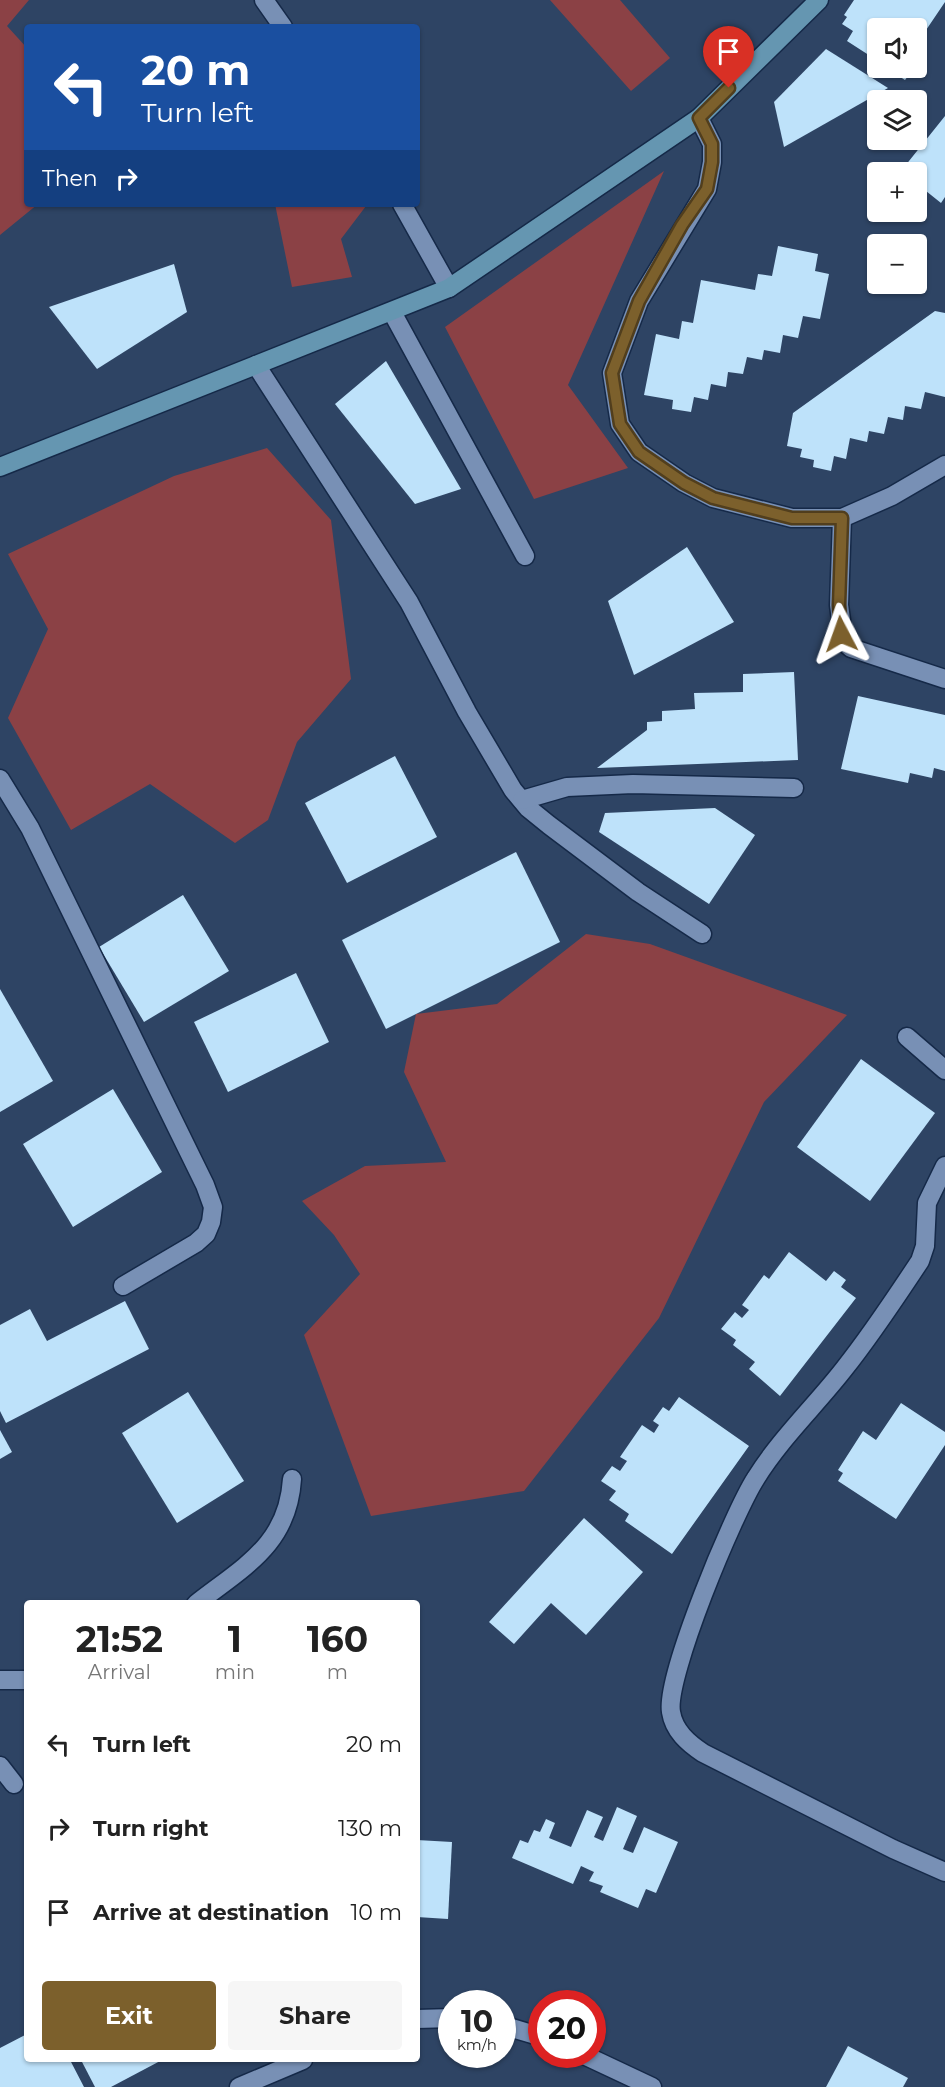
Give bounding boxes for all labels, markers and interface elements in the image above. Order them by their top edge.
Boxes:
map controls [867,18,927,294]
button: sound [867,18,927,78]
pin [703,26,754,88]
icon: arrive [712,35,745,68]
text: 20 m [141,44,250,96]
icon: left [42,48,120,126]
button: layers [867,90,927,150]
text: Turn left [141,96,254,129]
icon: right [110,162,143,195]
button: + [867,162,927,222]
text: Then [42,165,98,192]
button: − [867,234,927,294]
position arrow [809,602,873,666]
text: 21:52 [76,1617,163,1661]
text: 1 [228,1617,242,1661]
text: 160 [307,1617,368,1661]
text: Arrival [88,1660,151,1684]
text: min [215,1660,255,1684]
text: m [327,1660,348,1684]
icon: left [42,1728,75,1761]
text: Turn left [93,1731,191,1758]
text: 20 m [346,1731,402,1758]
icon: right [42,1812,75,1845]
text: Turn right [93,1815,208,1842]
text: 130 m [338,1815,402,1842]
icon: arrive [42,1896,75,1929]
text: Arrive at destination [93,1899,329,1926]
text: 10 m [350,1899,402,1926]
button: Exit [42,1981,216,2050]
button: Share [228,1981,402,2050]
speed limit sign: 20 [528,1990,606,2068]
text: 10 [461,2003,493,2040]
text: km/h [457,2035,497,2054]

